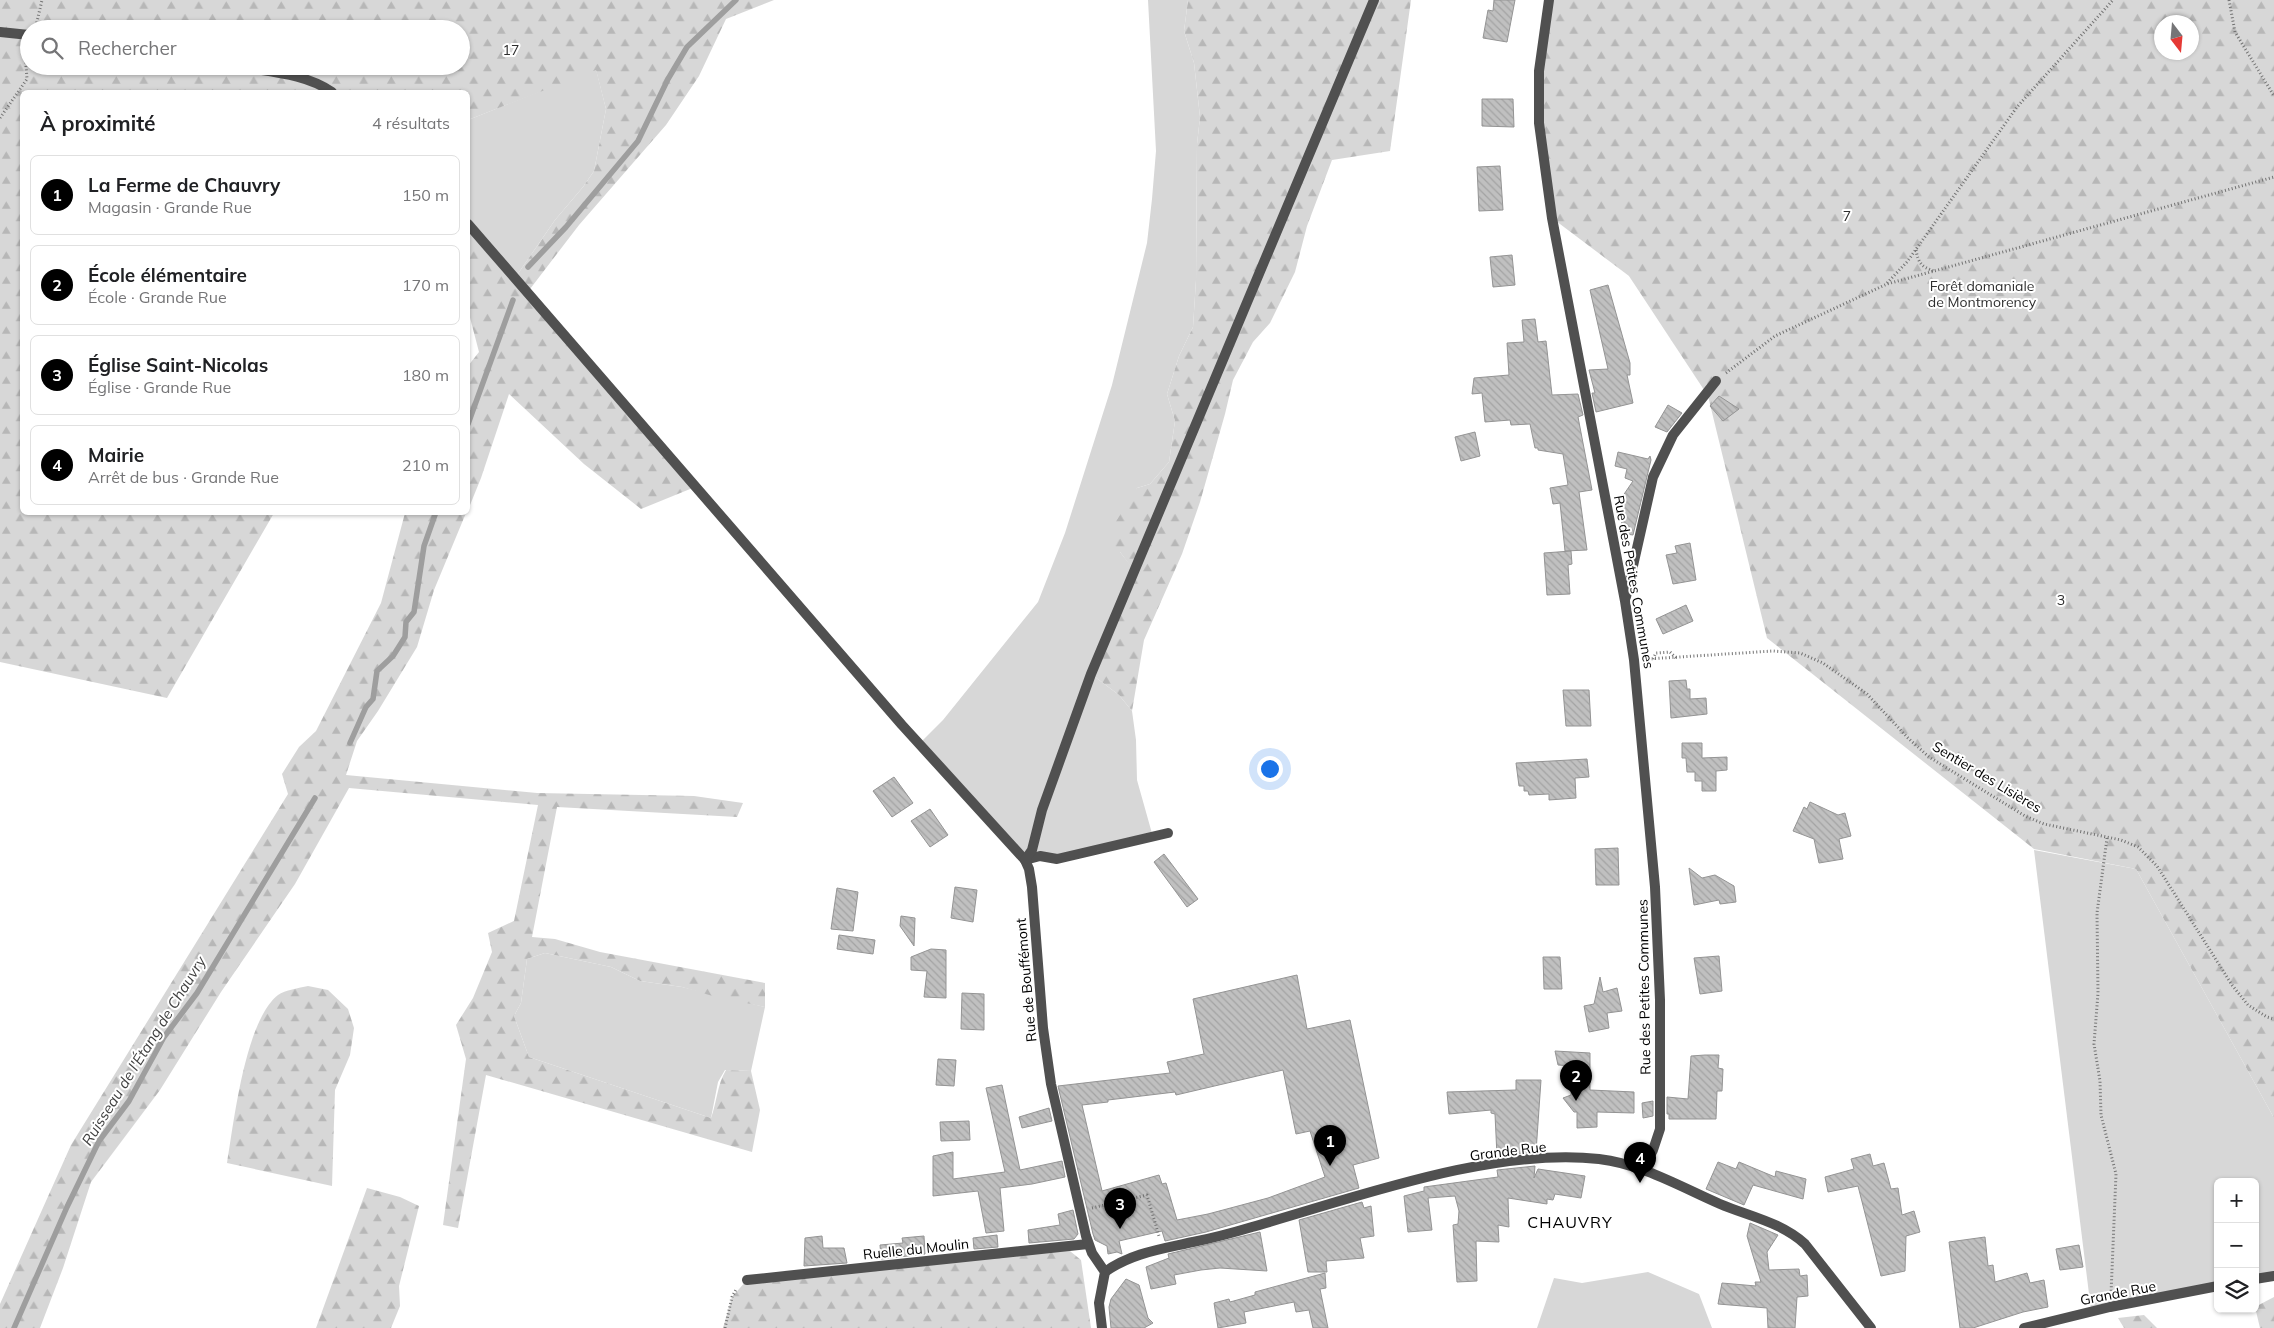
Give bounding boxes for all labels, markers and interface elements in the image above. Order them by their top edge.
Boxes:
north arrow [2154,15,2199,60]
search box [20,20,470,75]
icon: search [38,34,66,62]
text: Rechercher [78,36,177,60]
park label: 17 [503,41,519,59]
text: À proximité [40,110,156,136]
text: 4 résultats [372,113,450,133]
text: La Ferme de Chauvry [88,173,280,197]
text: 1 [52,185,62,205]
text: 150 m [402,185,449,205]
text: Magasin · Grande Rue [88,197,252,217]
park label: 7 [1843,207,1851,225]
text: École élémentaire [88,263,247,287]
text: 2 [52,275,62,295]
text: 170 m [402,275,449,295]
park label: Forêt domaniale de Montmorency [1928,277,2037,311]
text: École · Grande Rue [88,287,227,307]
text: Église Saint-Nicolas [88,353,268,377]
text: 3 [52,365,62,385]
text: 180 m [402,365,449,385]
text: Église · Grande Rue [88,377,231,397]
text: Mairie [88,443,144,467]
text: 4 [52,455,62,475]
text: 210 m [402,455,449,475]
text: Arrêt de bus · Grande Rue [88,467,279,487]
street label: Rue des Petites Communes [1610,494,1658,670]
park label: 3 [2057,591,2065,609]
street label: Sentier des Lisières [1929,737,2045,817]
your location [1257,756,1283,782]
street label: Rue des Petites Communes [1633,899,1655,1075]
street label: Rue de Bouffémont [1012,917,1040,1043]
water label: Ruisseau de l'Étang de Chauvry [77,952,210,1149]
pin: 2 [1560,1060,1592,1101]
pin: 1 [1314,1125,1346,1166]
street label: Grande Rue [1469,1137,1547,1165]
pin: 4 [1624,1142,1656,1183]
map controls [2214,1178,2259,1313]
button: + [2214,1178,2259,1223]
pin: 3 [1104,1188,1136,1229]
district label: CHAUVRY [1527,1212,1613,1232]
button: − [2214,1223,2259,1268]
street label: Ruelle du Moulin [862,1234,970,1264]
button: layers [2214,1268,2259,1313]
street label: Grande Rue [2079,1277,2157,1309]

